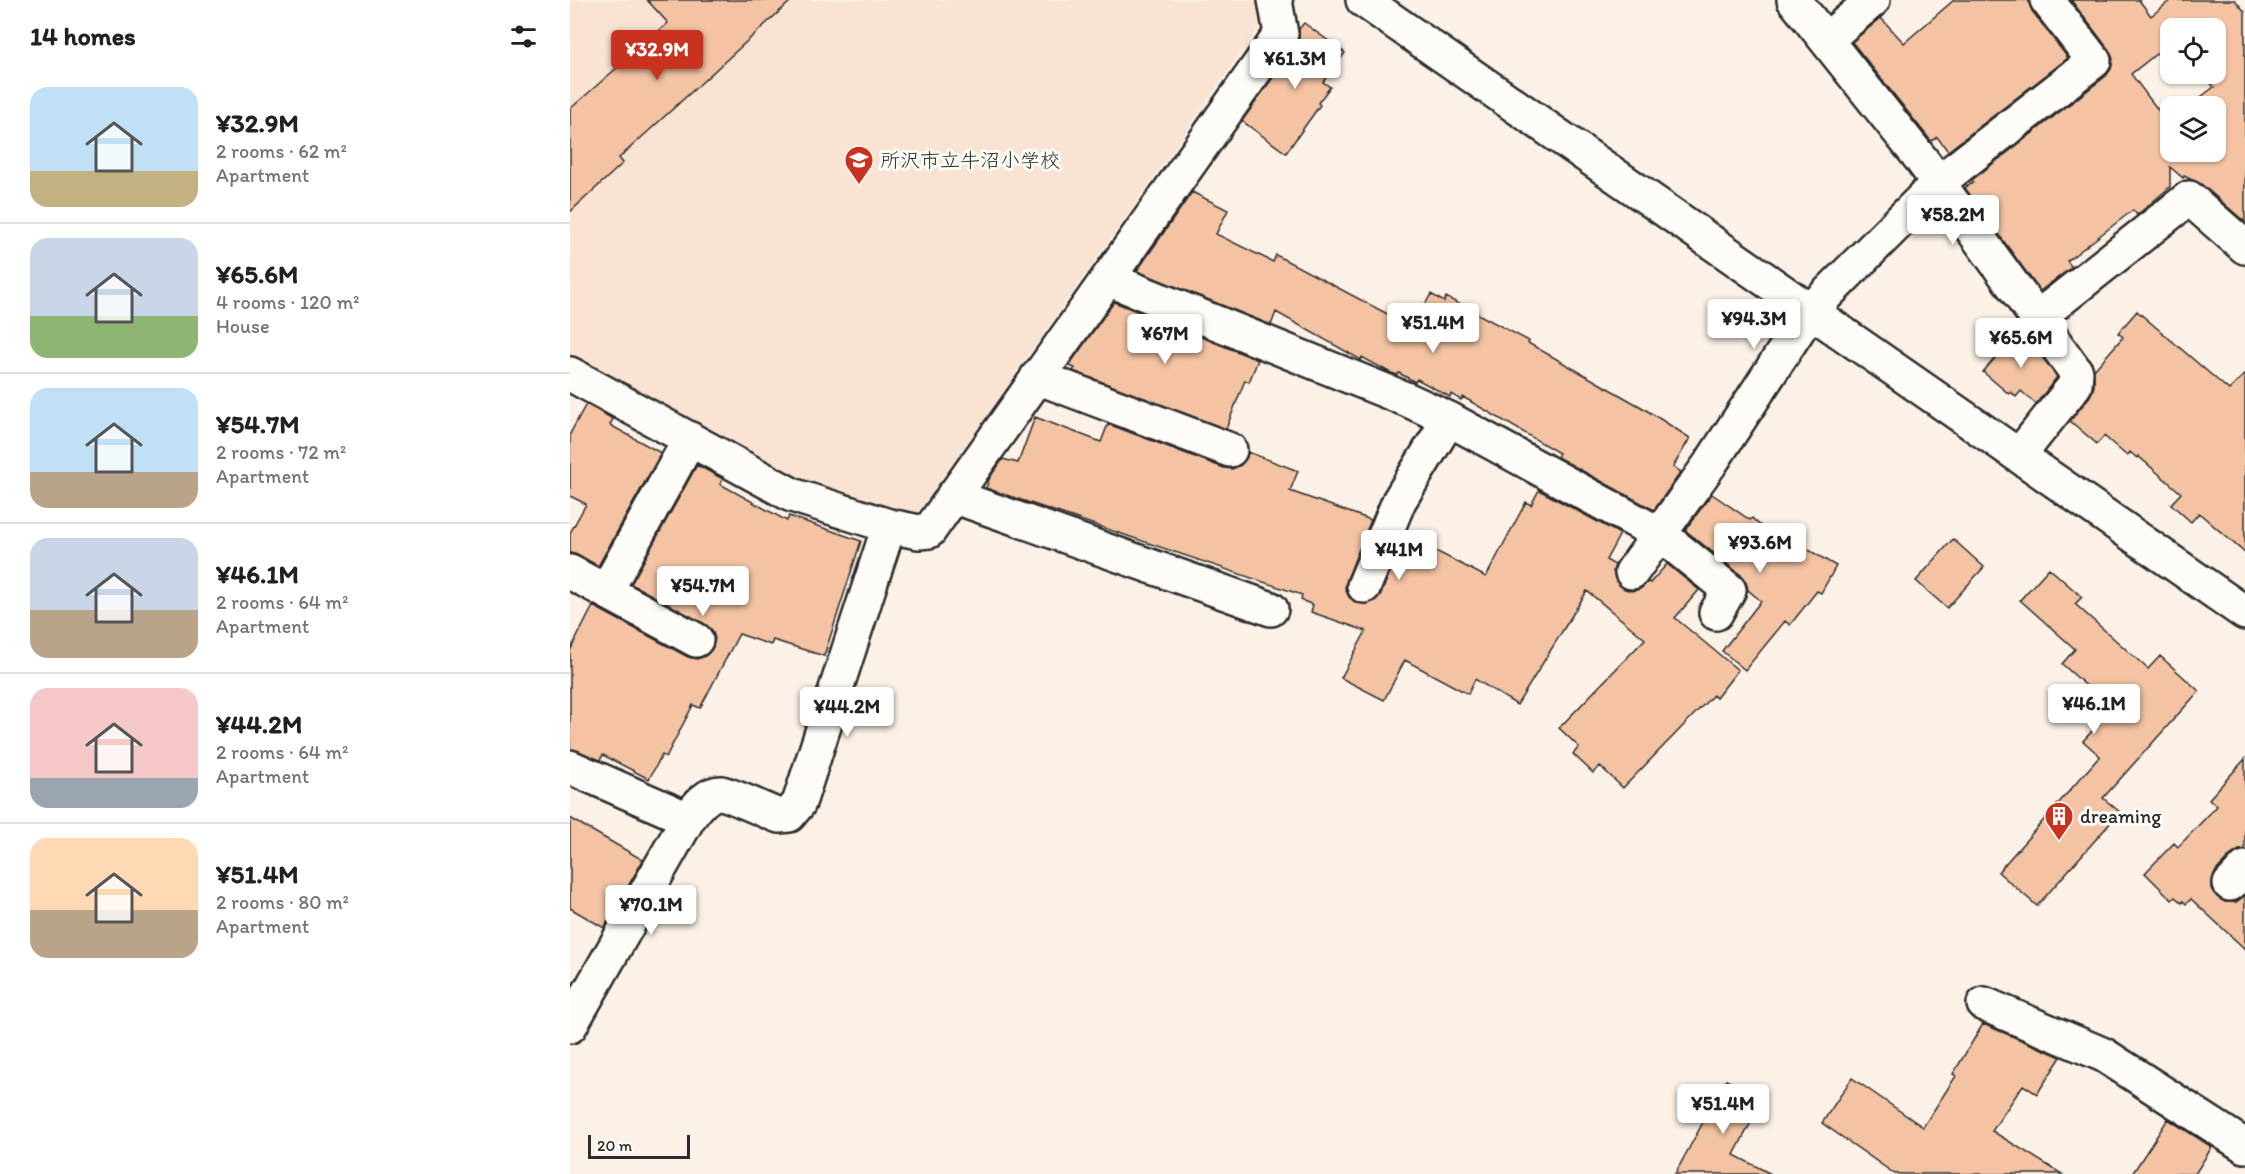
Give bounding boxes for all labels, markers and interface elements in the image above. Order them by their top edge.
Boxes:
map controls [2160,18,2226,162]
button: locate [2160,18,2226,84]
text: 14 homes [30,20,136,52]
icon: filters [507,20,540,53]
pin: ¥32.9M [608,30,706,81]
text: ¥32.9M [625,37,689,61]
pin: ¥61.3M [1246,39,1344,90]
text: ¥61.3M [1264,46,1326,70]
button: layers [2160,96,2226,162]
text: ¥32.9M [216,107,299,139]
icon: home [78,111,150,183]
text: 2 rooms · 62 m² [216,139,347,163]
school or university icon: 所沢市立牛沼小学校 [843,144,875,186]
place label: 所沢市立牛沼小学校 [880,148,1060,172]
text: Apartment [216,163,309,187]
pin: ¥58.2M [1904,195,2002,246]
text: ¥58.2M [1921,202,1985,226]
text: ¥65.6M [216,258,299,290]
icon: home [78,262,150,334]
text: 4 rooms · 120 m² [216,290,359,314]
pin: ¥94.3M [1705,299,1803,350]
pin: ¥51.4M [1384,303,1482,354]
text: ¥94.3M [1721,306,1787,330]
text: ¥51.4M [1401,310,1465,334]
text: House [216,314,270,338]
pin: ¥67M [1129,314,1201,365]
pin: ¥65.6M [1972,318,2070,369]
text: ¥67M [1141,321,1189,345]
text: ¥65.6M [1989,325,2053,349]
text: ¥54.7M [216,408,300,440]
icon: home [78,412,150,484]
text: 2 rooms · 72 m² [216,440,346,464]
text: Apartment [216,464,309,488]
pin: ¥93.6M [1711,523,1809,574]
pin: ¥41M [1363,530,1435,581]
text: ¥93.6M [1728,530,1792,554]
text: ¥41M [1375,537,1423,561]
text: ¥46.1M [216,558,299,590]
icon: home [78,562,150,634]
pin: ¥54.7M [654,566,752,617]
text: ¥54.7M [671,573,735,597]
text: 2 rooms · 64 m² [216,590,348,614]
text: Apartment [216,614,309,638]
pin: ¥46.1M [2045,684,2143,735]
pin: ¥44.2M [798,687,896,738]
text: ¥46.1M [2062,691,2126,715]
text: ¥44.2M [814,694,880,718]
text: ¥44.2M [216,708,302,740]
icon: home [78,712,150,784]
text: 2 rooms · 64 m² [216,740,348,764]
text: Apartment [216,764,309,788]
building icon: dreaming [2043,800,2075,842]
place label: dreaming [2080,804,2162,828]
text: ¥51.4M [216,858,299,890]
icon: home [78,862,150,934]
pin: ¥70.1M [602,885,700,936]
text: 2 rooms · 80 m² [216,890,349,914]
text: ¥70.1M [619,892,683,916]
text: Apartment [216,914,309,938]
pin: ¥51.4M [1674,1084,1772,1135]
text: ¥51.4M [1691,1091,1755,1115]
scale bar [588,1132,690,1160]
text: 20 m [597,1136,632,1155]

